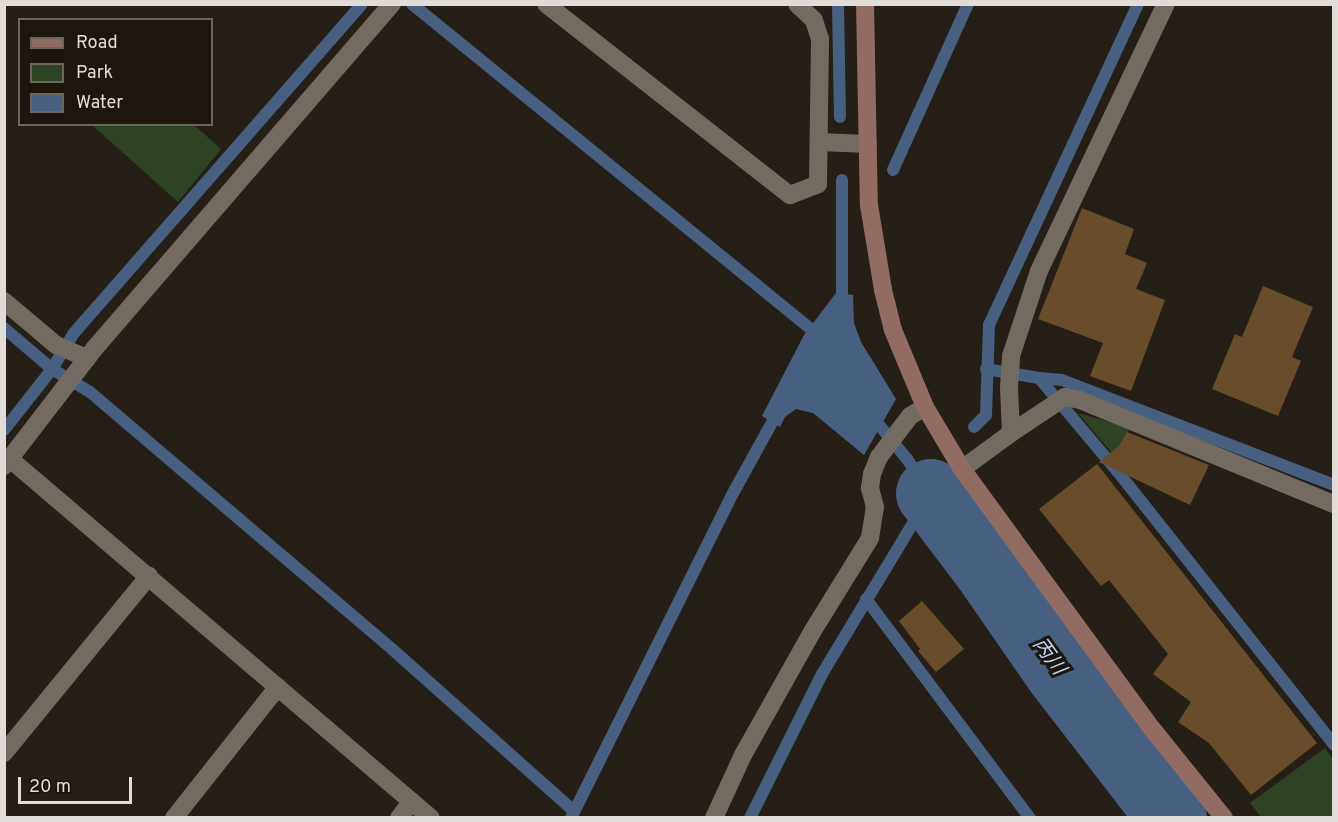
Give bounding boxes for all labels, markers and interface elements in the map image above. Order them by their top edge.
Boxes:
legend [18,18,213,126]
text: Road [76,32,118,55]
text: Park [76,62,113,85]
text: Water [76,92,123,115]
water label: 丙川 [1027,634,1069,680]
scale bar [21,765,135,803]
text: 20 m [29,776,71,799]

